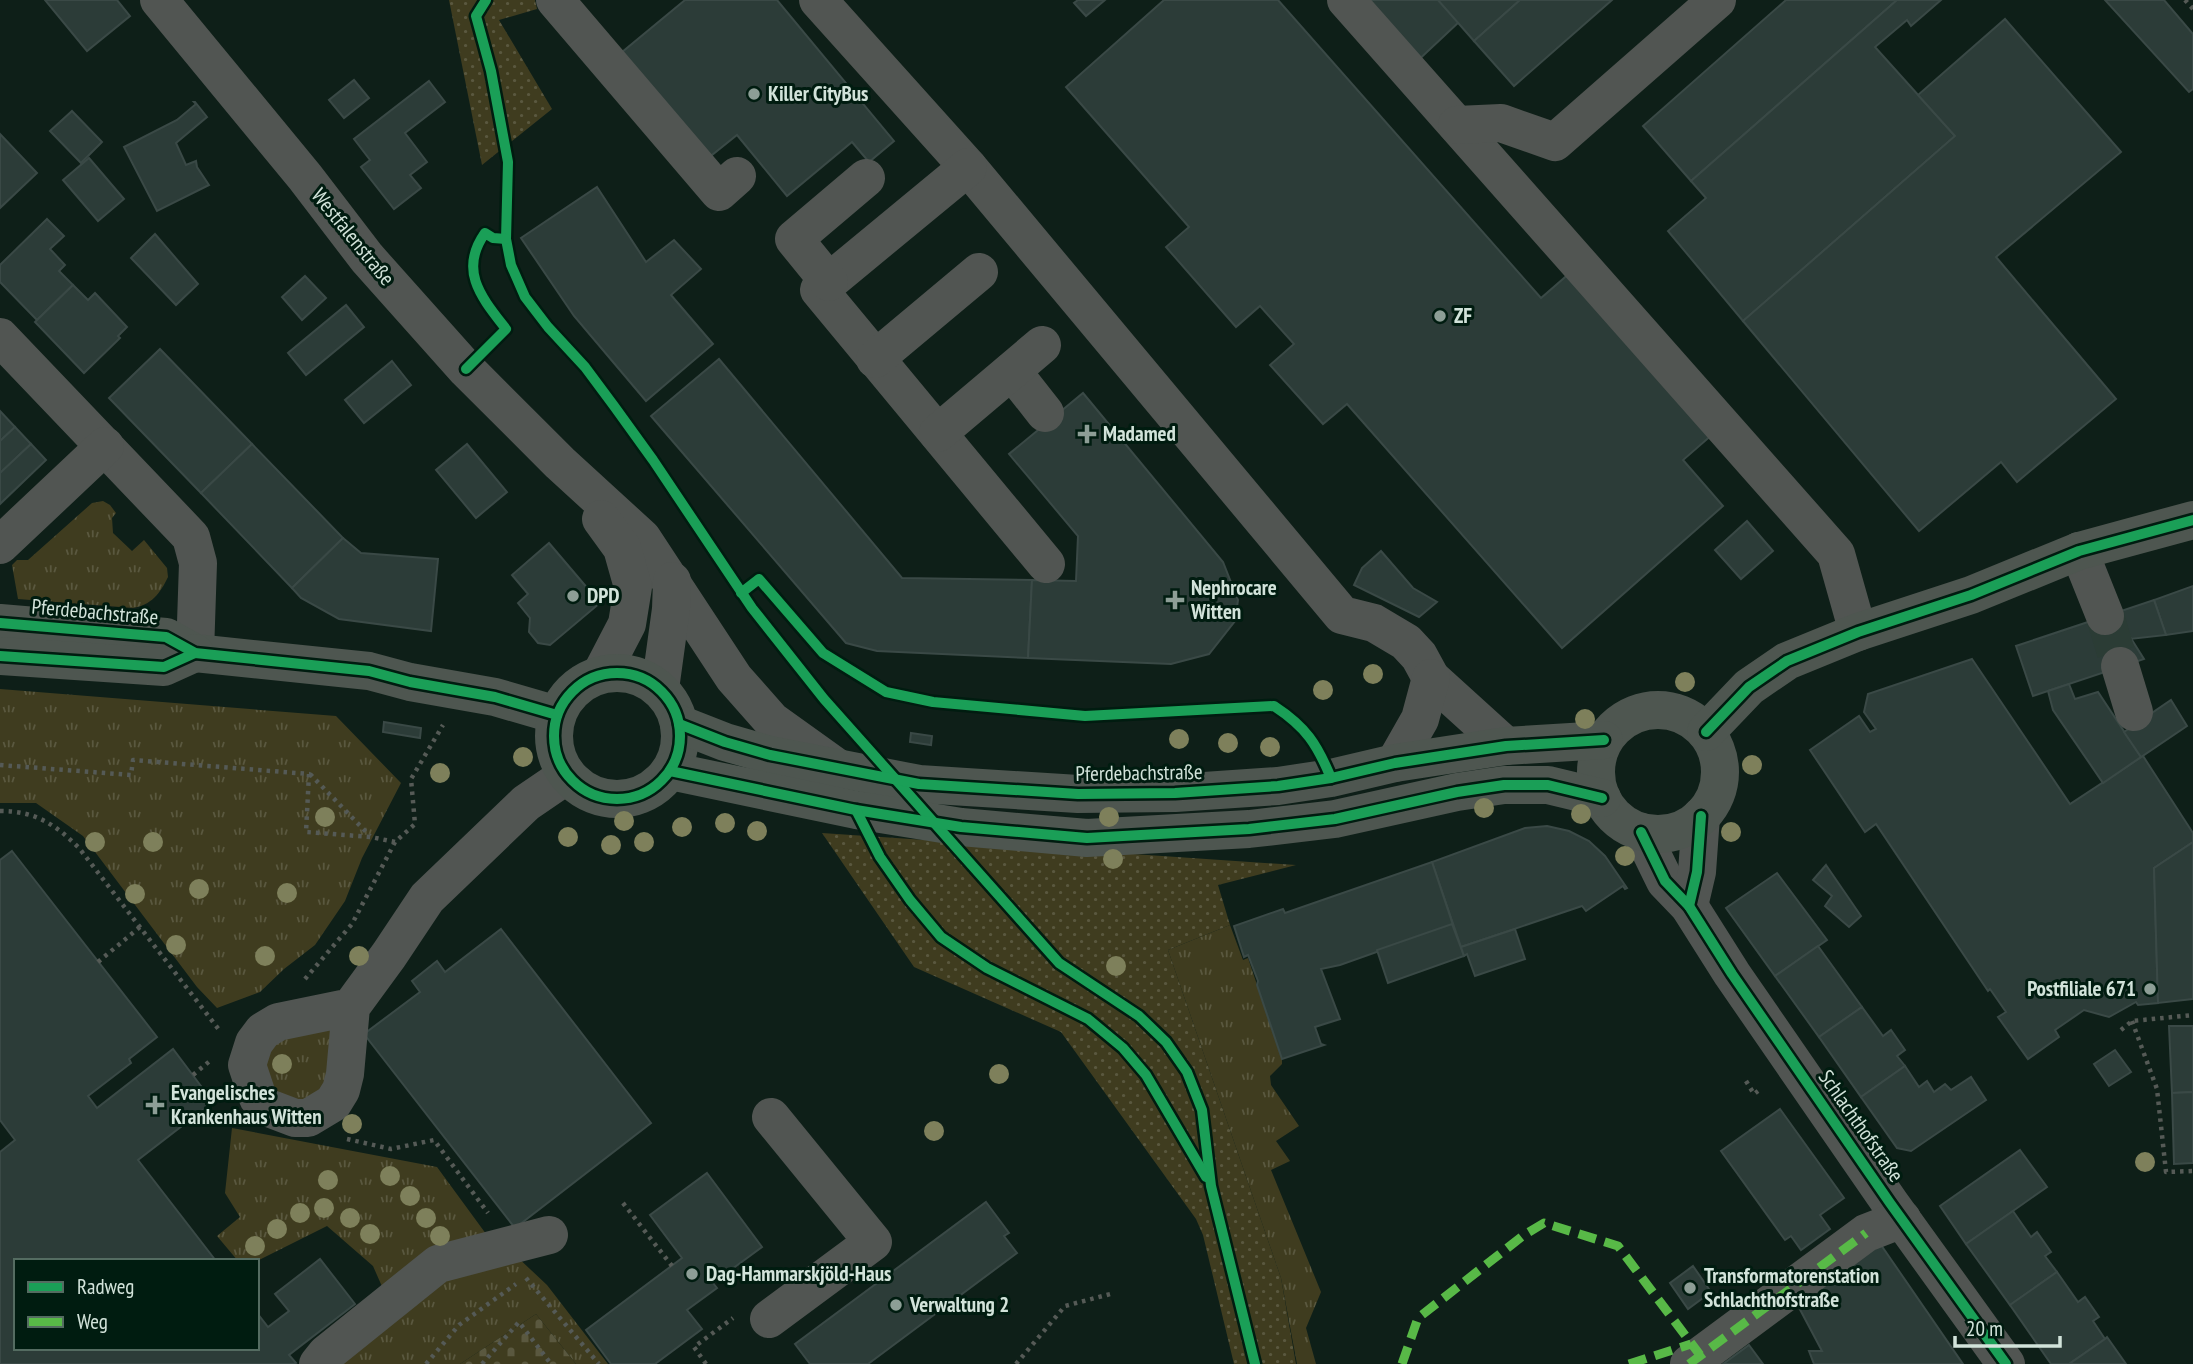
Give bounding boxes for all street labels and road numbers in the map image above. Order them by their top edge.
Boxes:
street label: Westfalenstraße [306,183,401,291]
street label: Pferdebachstraße [31,593,160,630]
street label: Pferdebachstraße [1075,758,1203,787]
street label: Schlachthofstraße [1813,1064,1910,1187]

